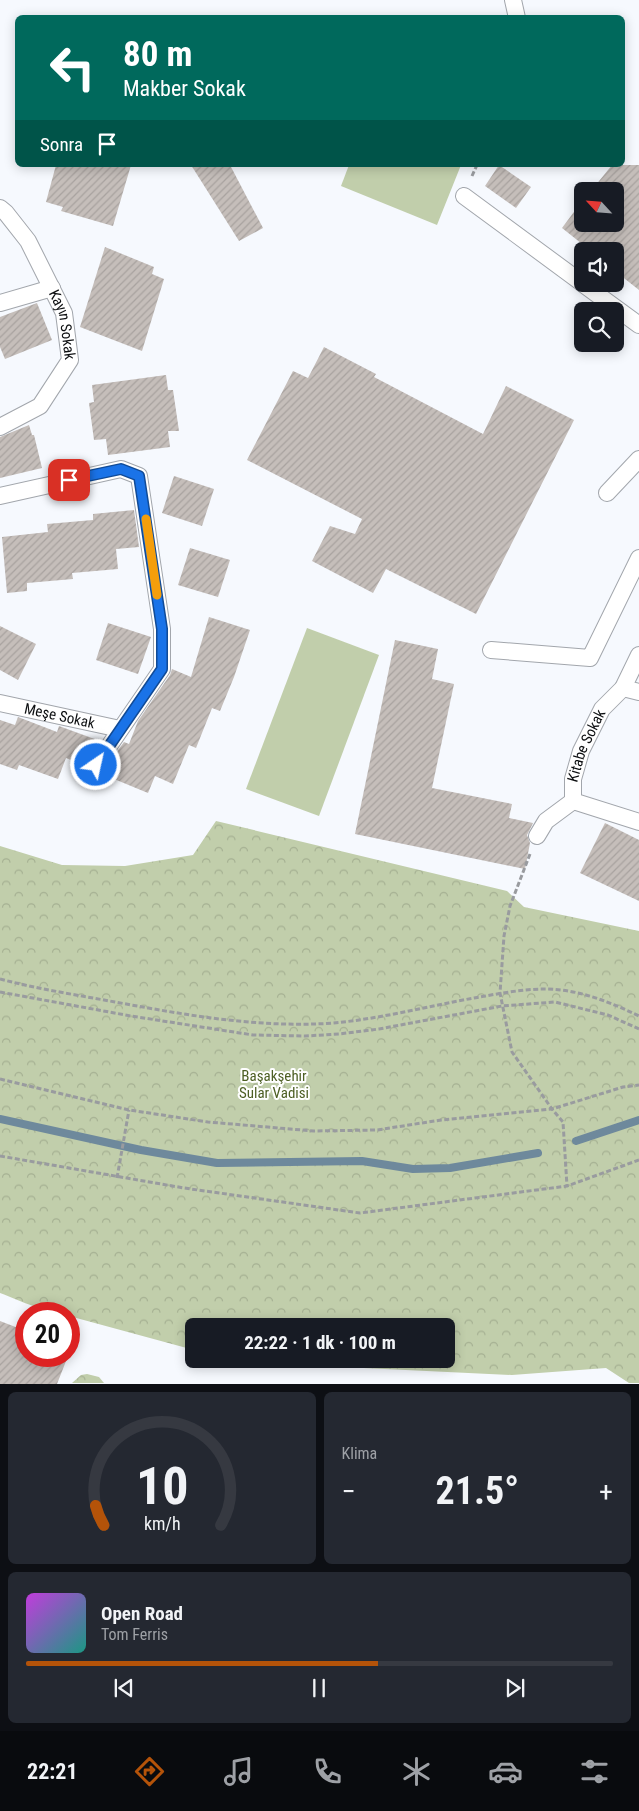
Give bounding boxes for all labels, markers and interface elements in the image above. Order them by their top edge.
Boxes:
text: 80 m [123,34,192,75]
icon: left [40,35,105,100]
text: Makber Sokak [123,76,246,101]
icon: arrive [93,130,121,158]
text: Sonra [40,133,83,156]
north arrow [574,182,624,232]
map controls [574,182,624,352]
button: sound [574,242,624,292]
street label: Kayın Sokak [45,287,79,361]
button: search [574,302,624,352]
pin [48,459,90,501]
icon: arrive [55,466,83,494]
street label: Meşe Sokak [23,700,97,732]
street label: Kitabe Sokak [564,706,609,784]
position arrow [69,738,121,790]
park label: Başakşehir Sular Vadisi [239,1067,309,1102]
speed limit sign: 20 [15,1302,80,1367]
text: 22:22 · 1 dk · 100 m [244,1331,396,1354]
text: Klima [342,1444,377,1463]
text: 10 [135,1456,188,1517]
text: 21.5° [436,1469,519,1513]
text: − [342,1475,356,1508]
text: + [599,1475,613,1508]
text: km/h [143,1513,180,1534]
text: Open Road [101,1602,183,1625]
text: Tom Ferris [101,1625,168,1644]
icon: previous [110,1674,138,1702]
icon: pause [305,1674,333,1702]
icon: next [501,1674,529,1702]
icon: directions [132,1754,167,1789]
icon: music [221,1754,256,1789]
icon: phone [310,1754,345,1789]
icon: climate [399,1754,434,1789]
icon: car [488,1754,523,1789]
icon: filters [577,1754,612,1789]
text: 22:21 [27,1759,78,1784]

